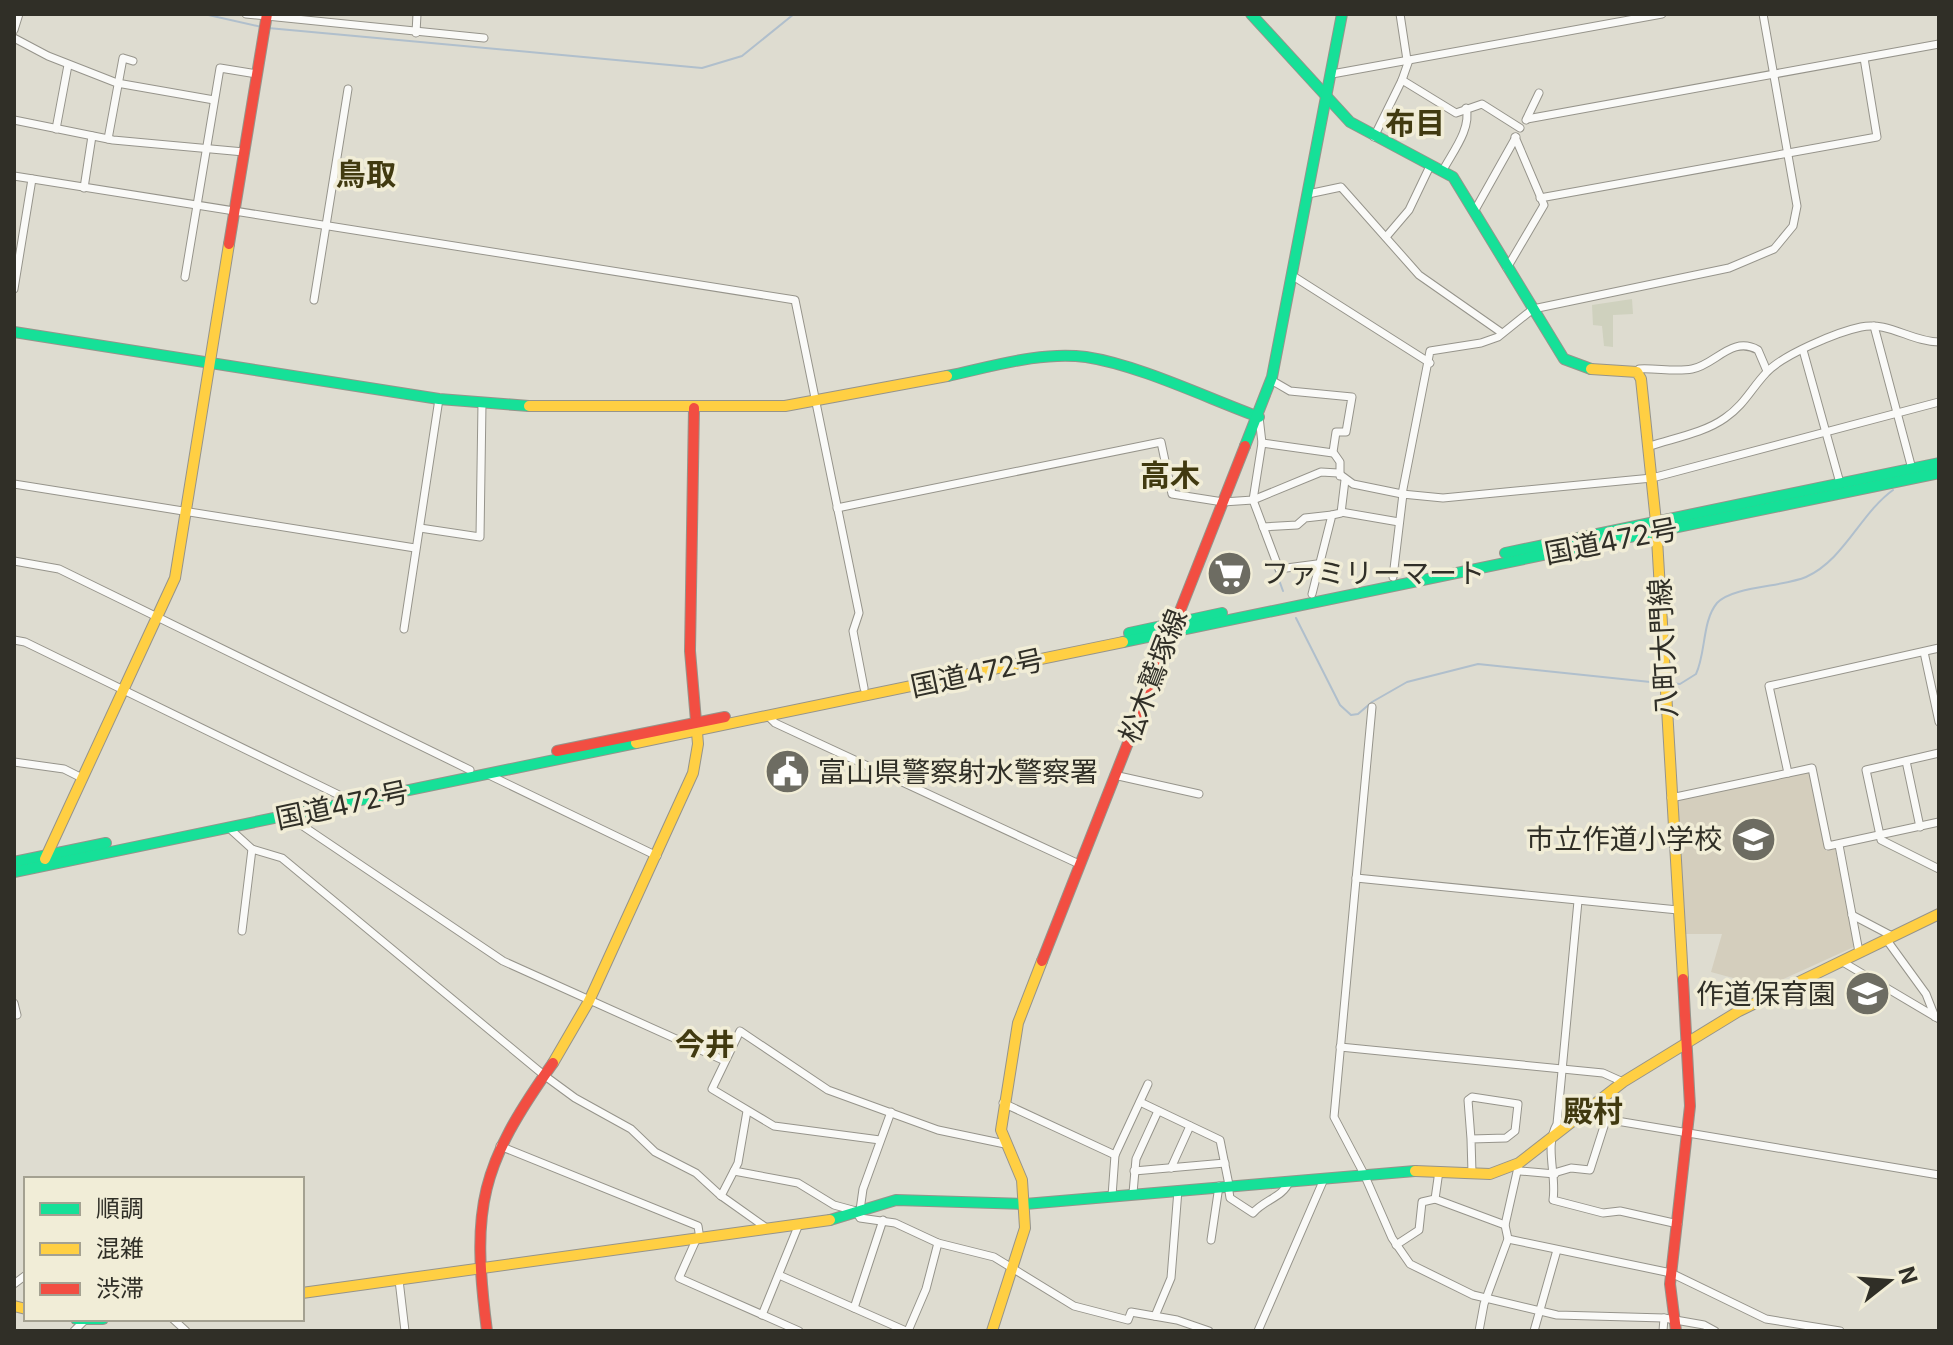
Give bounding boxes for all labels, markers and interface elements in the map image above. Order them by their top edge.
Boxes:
district label: 布目 [1385,105,1445,141]
district label: 鳥取 [336,156,396,192]
district label: 高木 [1140,457,1200,493]
street label: 国道472号 [1541,511,1681,571]
supermarket icon: ファミリーマート [1206,549,1254,597]
place label: ファミリーマート [1261,556,1485,590]
street label: 八町大門線 [1642,577,1684,719]
street label: 松木鷲塚線 [1112,605,1194,747]
street label: 国道472号 [907,642,1047,704]
public building icon: 富山県警察射水警察署 [763,748,811,796]
place label: 富山県警察射水警察署 [818,755,1098,789]
street label: 国道472号 [272,774,412,836]
school or university icon: 市立作道小学校 [1729,815,1777,863]
place label: 市立作道小学校 [1526,822,1722,856]
school or university icon: 作道保育園 [1843,970,1891,1018]
place label: 作道保育園 [1696,977,1836,1011]
district label: 今井 [675,1026,735,1062]
district label: 殿村 [1563,1093,1623,1129]
legend [24,1177,304,1321]
text: 順調 [96,1194,144,1223]
text: 混雑 [96,1234,144,1263]
north arrow [1849,1241,1929,1321]
text: N [1893,1263,1923,1287]
text: 渋滞 [96,1274,144,1303]

